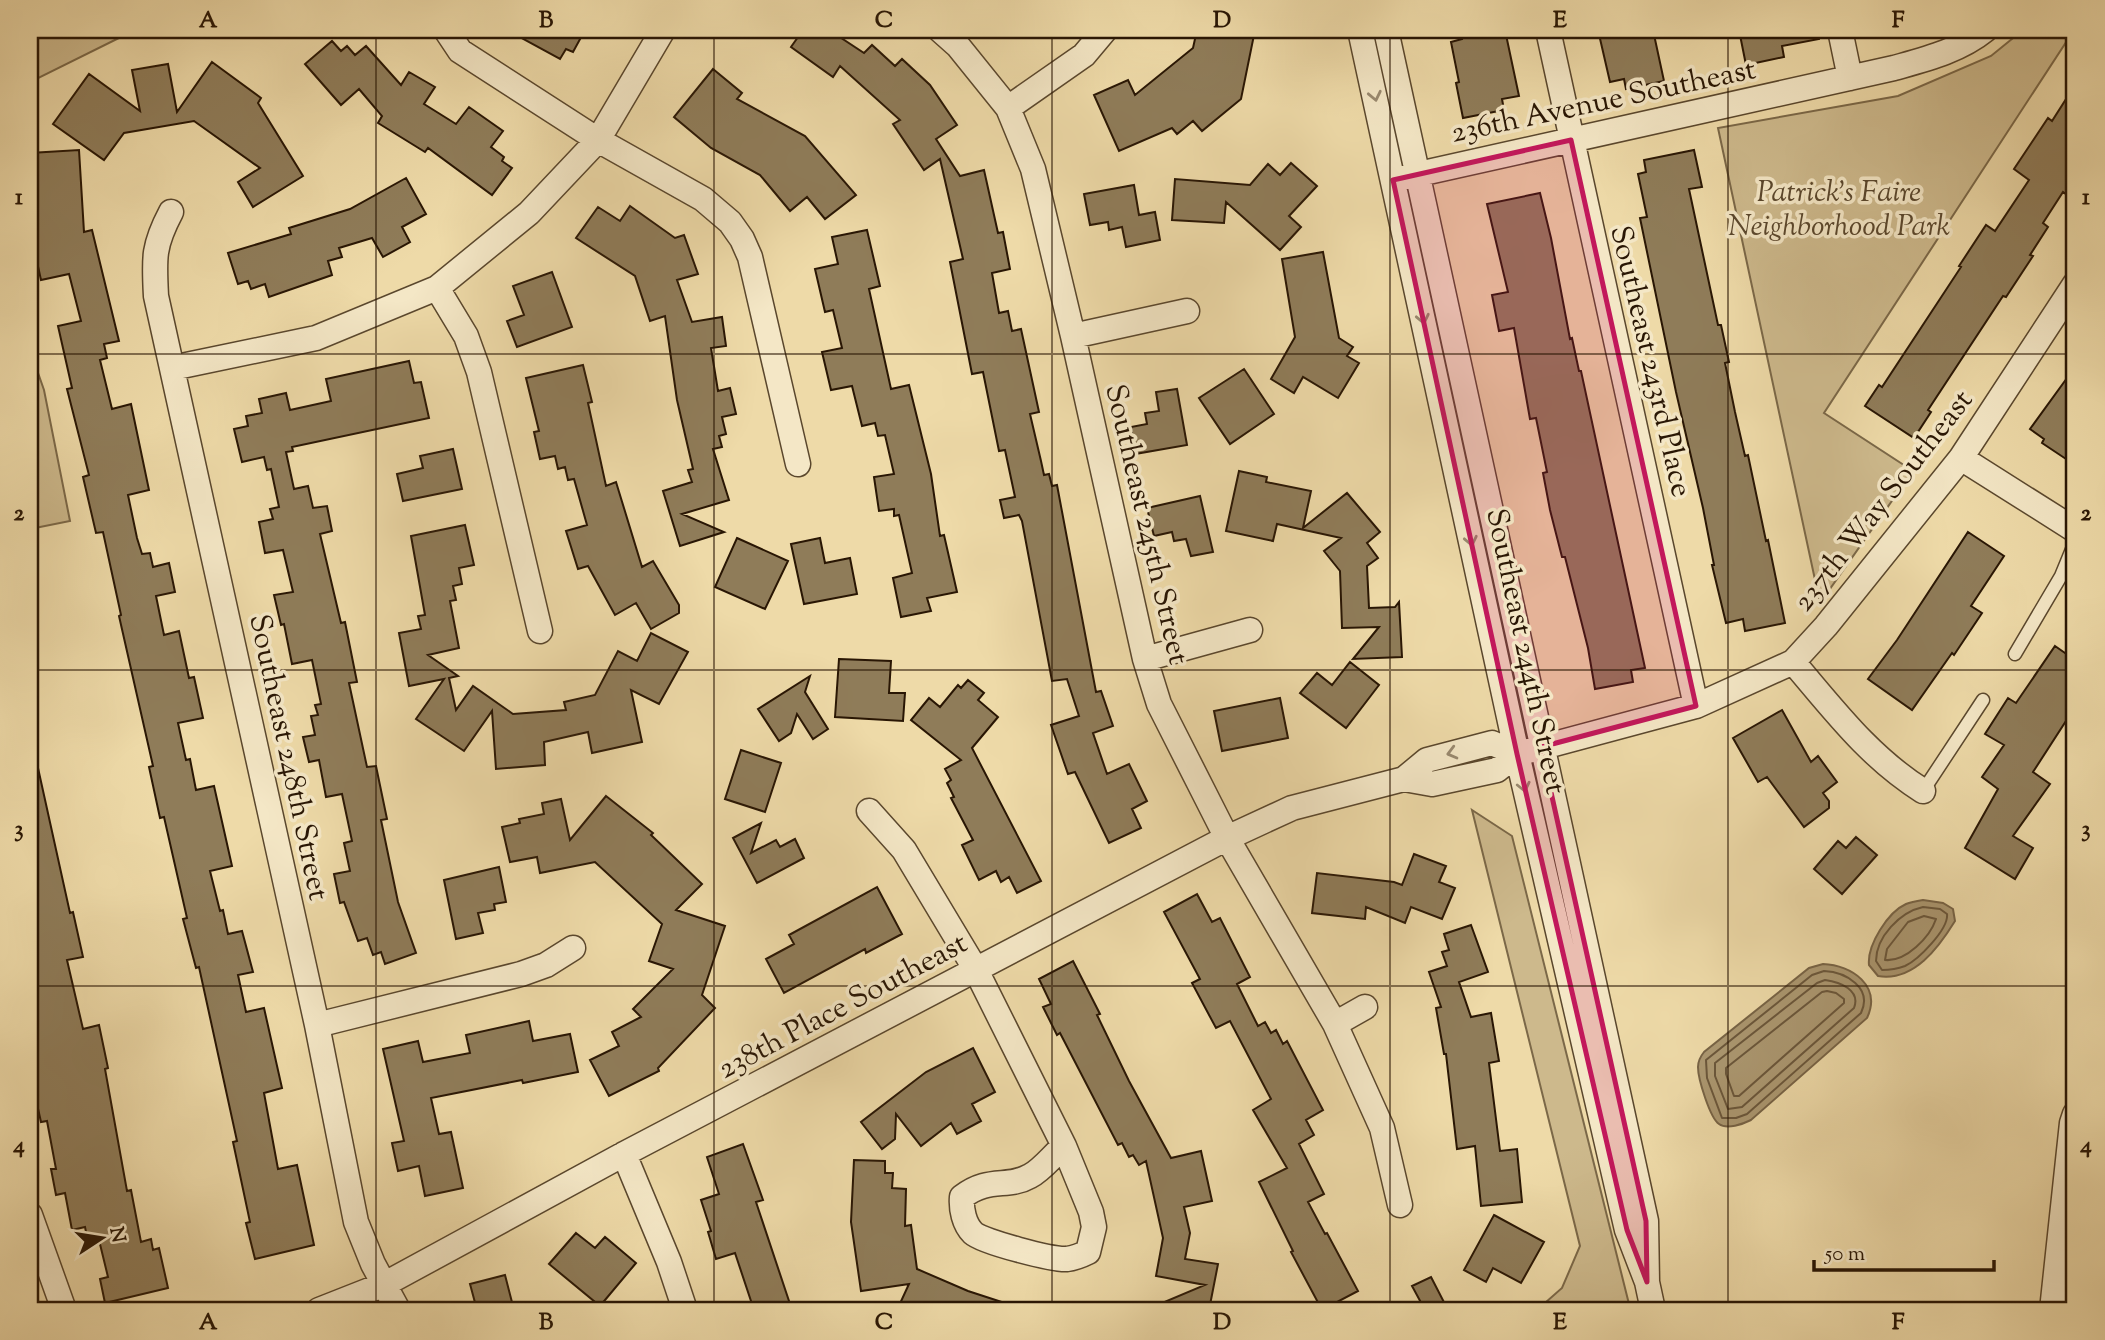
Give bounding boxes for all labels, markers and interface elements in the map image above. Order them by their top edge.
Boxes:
text: A [199,5,218,38]
text: B [539,5,554,38]
text: C [875,5,893,38]
text: D [1213,5,1231,38]
text: E [1553,5,1567,38]
text: F [1892,5,1905,38]
street label: 236th Avenue Southeast [1447,49,1760,156]
one-way arrow [1366,90,1381,102]
park label: Patrick's Faire Neighborhood Park [1728,172,1950,249]
text: 1 [15,182,23,215]
text: 1 [2082,182,2090,215]
street label: Southeast 243rd Place [1597,222,1702,501]
one-way arrow [1414,313,1429,325]
street label: Southeast 245th Street [1092,380,1199,669]
street label: 237th Way Southeast [1784,382,1984,621]
text: 2 [14,498,25,531]
text: 2 [2081,498,2092,531]
street label: Southeast 244th Street [1473,505,1576,798]
one-way arrow [1462,535,1477,547]
street label: Southeast 248th Street [236,611,339,904]
one-way arrow [1446,745,1458,759]
one-way arrow [1516,781,1531,793]
text: 3 [14,814,24,847]
text: 3 [2081,814,2091,847]
street label: 238th Place Southeast [711,923,976,1091]
text: 4 [12,1130,25,1163]
text: 4 [2079,1130,2092,1163]
north arrow [66,1204,136,1274]
text: N [101,1225,131,1245]
scale bar [1814,1228,1995,1272]
text: 50 m [1824,1240,1865,1270]
text: A [199,1307,218,1340]
text: B [539,1307,554,1340]
text: C [875,1307,893,1340]
text: D [1213,1307,1231,1340]
text: E [1553,1307,1567,1340]
text: F [1892,1307,1905,1340]

